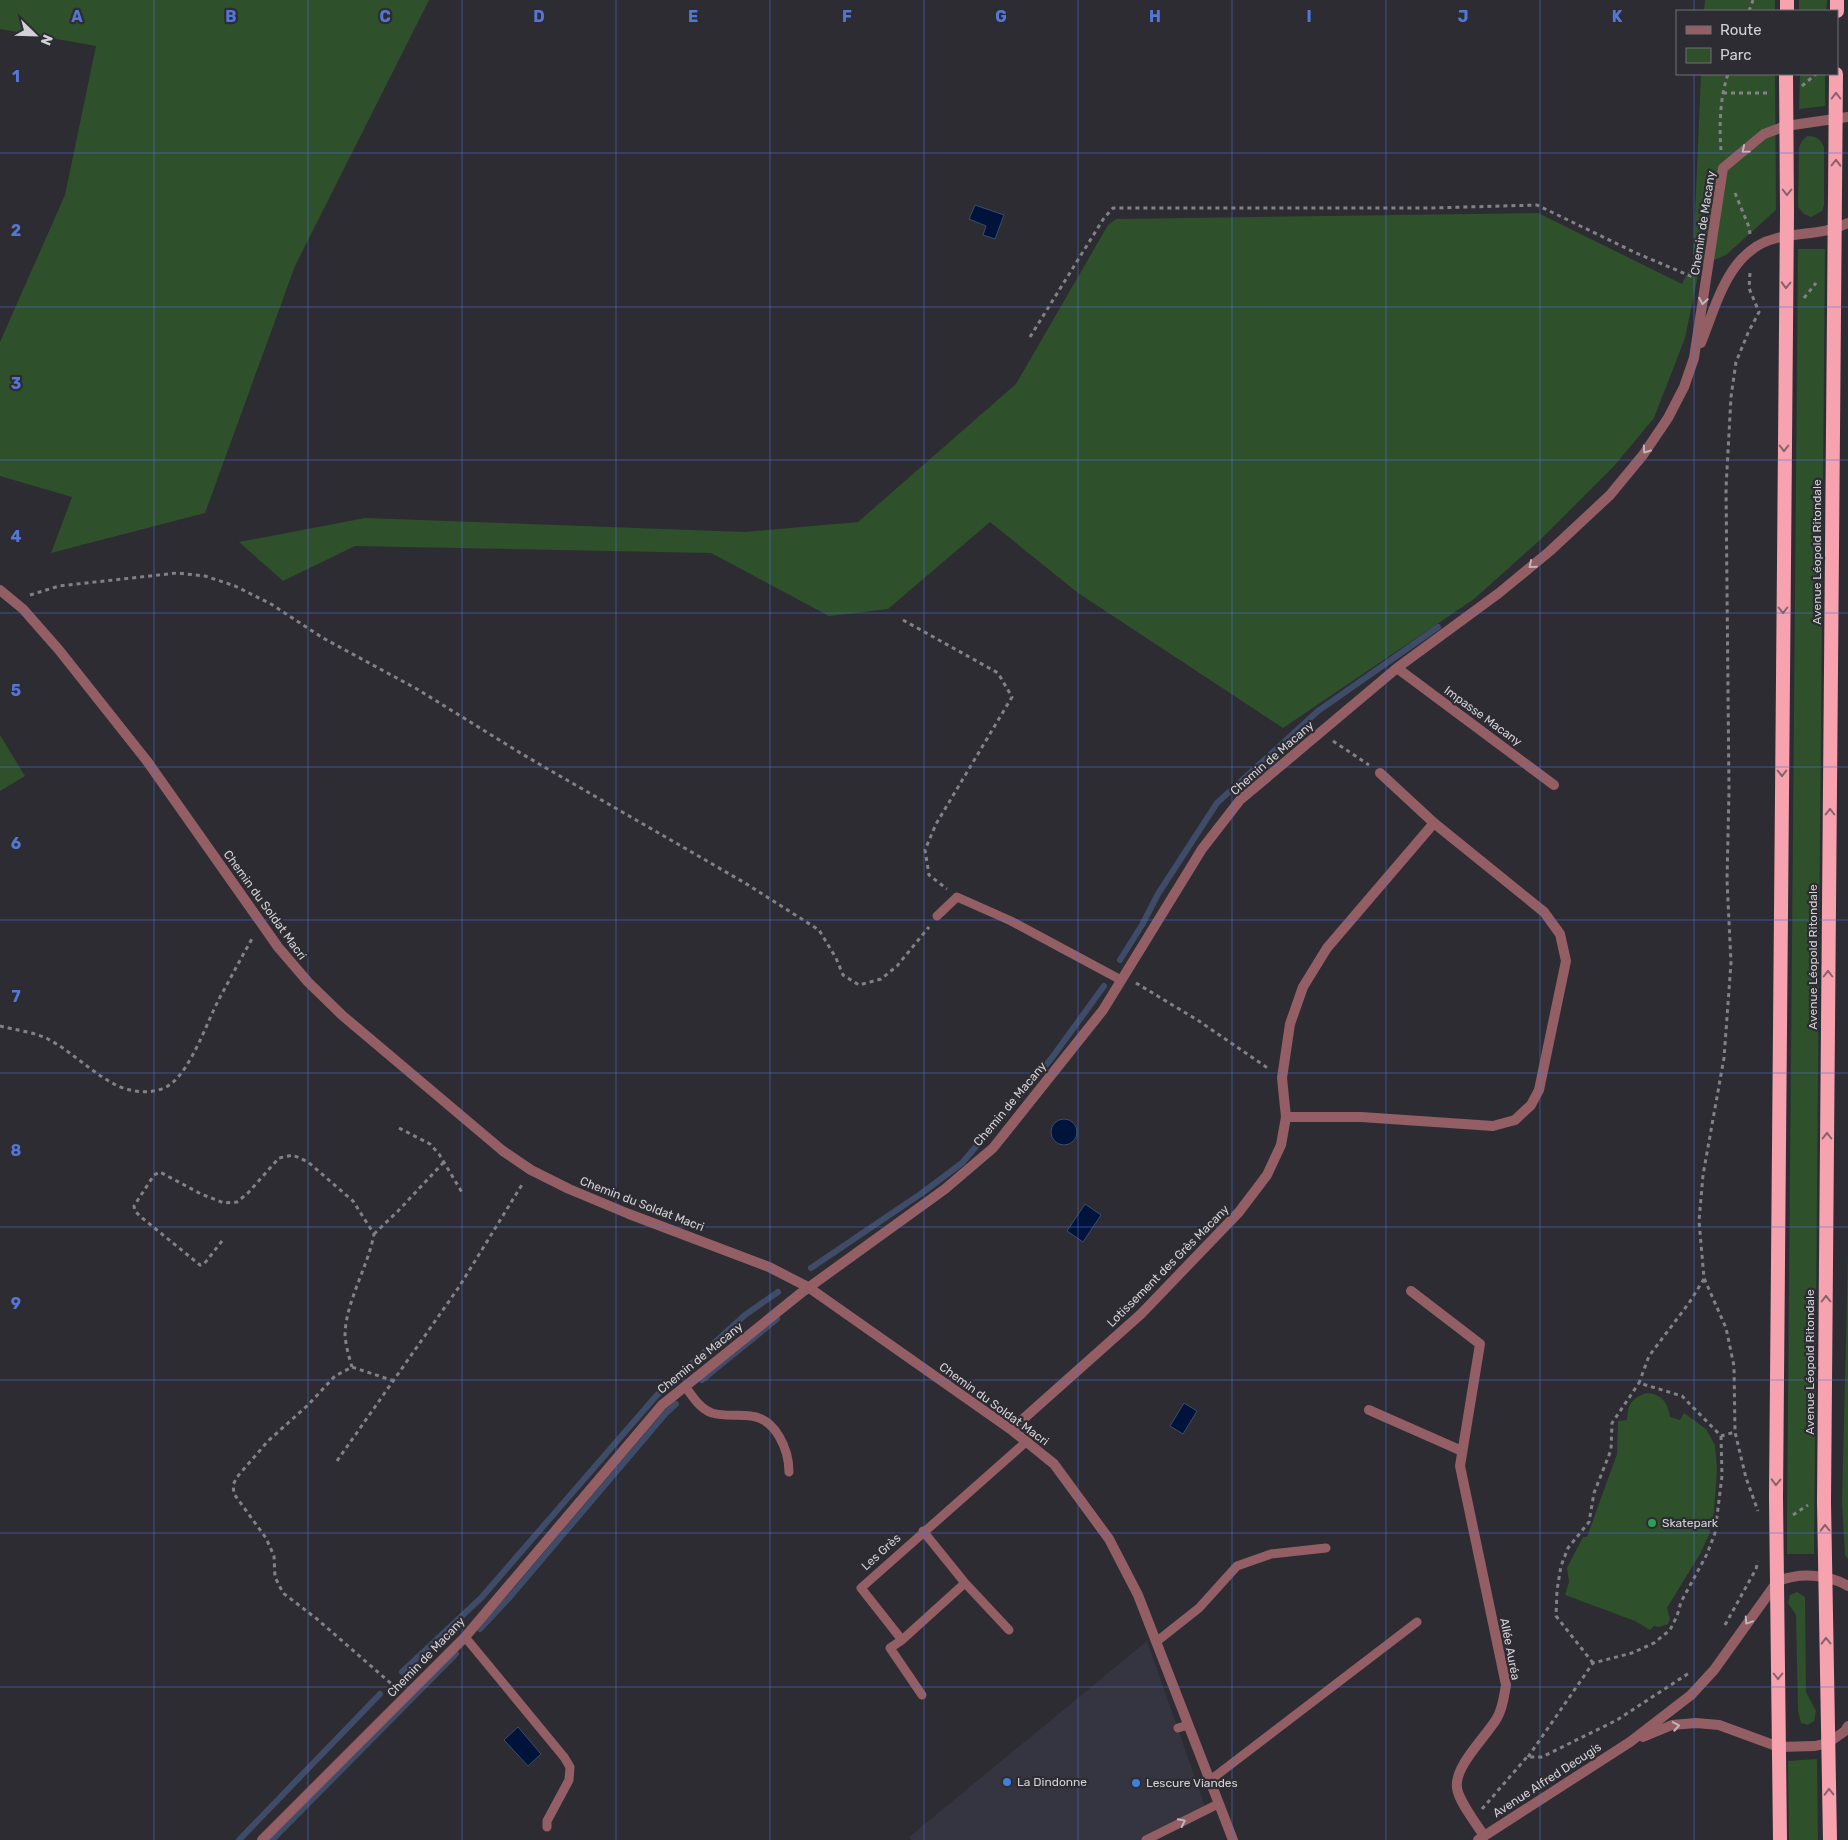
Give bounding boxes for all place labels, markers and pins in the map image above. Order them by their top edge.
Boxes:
place label: Skatepark [1662,1516,1719,1530]
marker: Skatepark [1646,1517,1658,1529]
place label: La Dindonne [1017,1775,1087,1789]
marker: La Dindonne [1001,1776,1013,1788]
place label: Lescure Viandes [1146,1776,1238,1790]
marker: Lescure Viandes [1130,1777,1142,1789]

